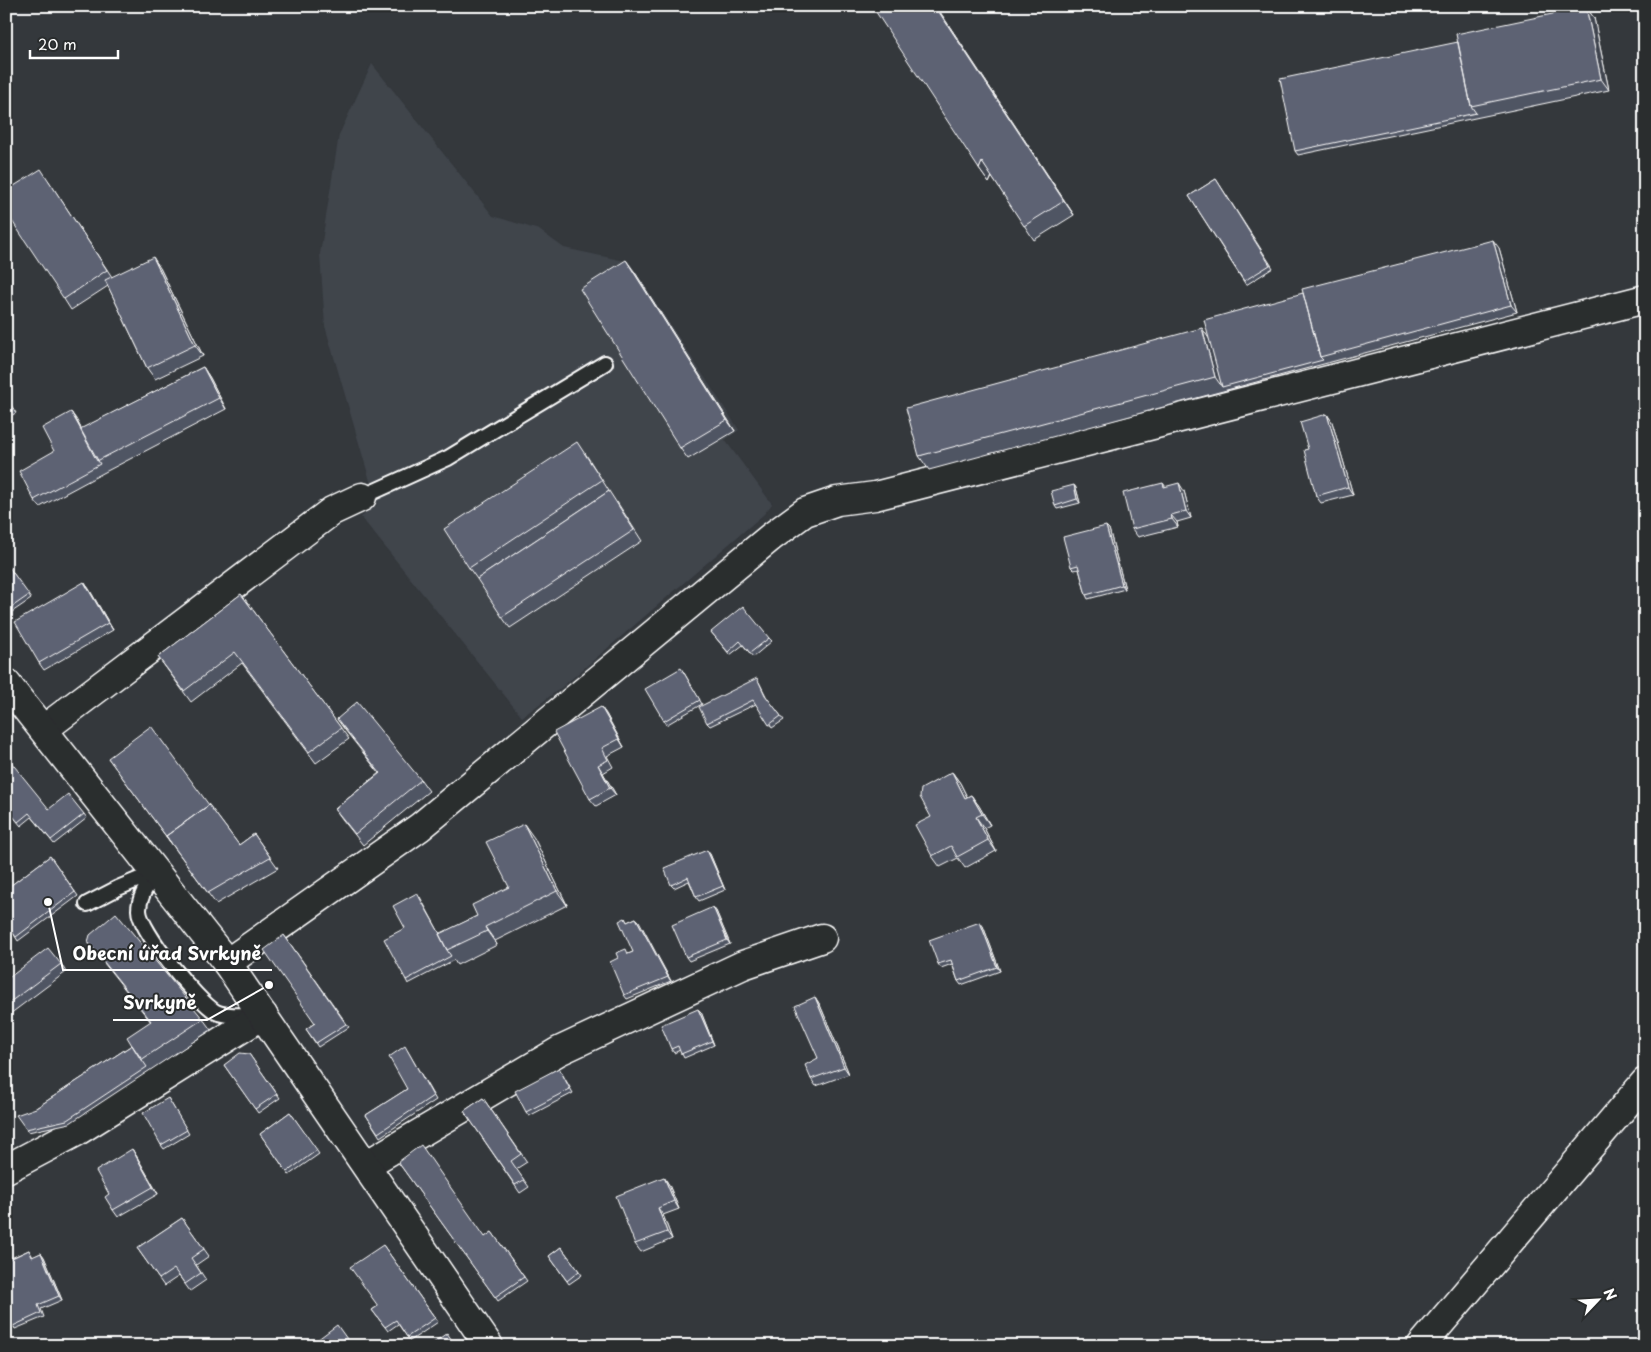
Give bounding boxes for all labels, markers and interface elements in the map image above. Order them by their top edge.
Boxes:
scale bar [30,28,118,60]
text: 20 m [38,32,77,55]
callout: Obecní úřad Svrkyně [63,937,272,970]
text: Obecní úřad Svrkyně [73,939,262,966]
callout: Svrkyně [113,987,207,1020]
text: Svrkyně [123,988,197,1015]
north arrow [1574,1274,1624,1324]
text: N [1598,1285,1622,1304]

